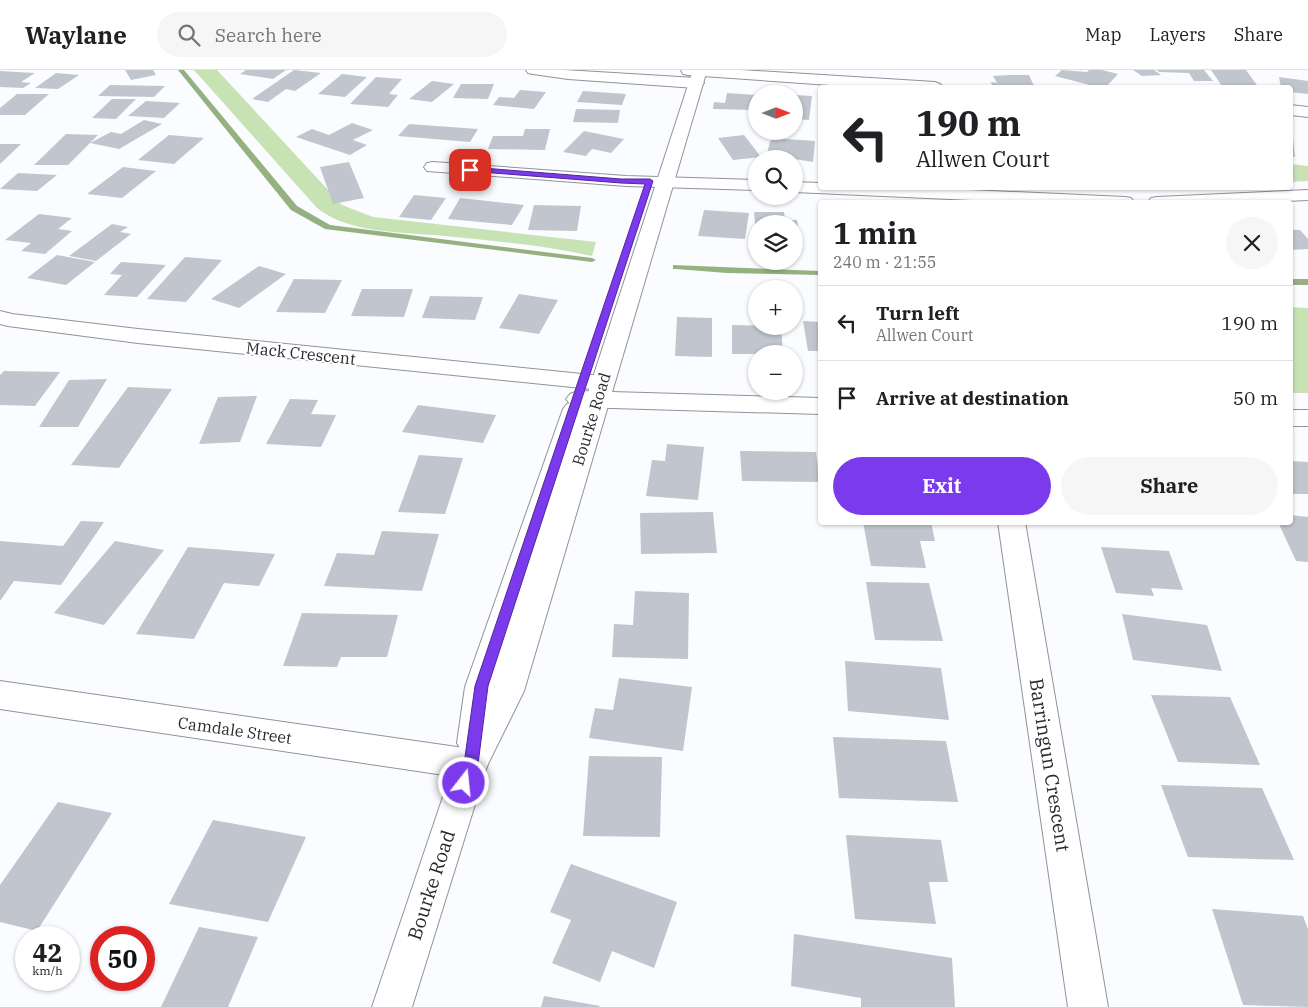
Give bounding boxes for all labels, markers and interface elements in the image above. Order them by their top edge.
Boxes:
search box [157,12,507,57]
text: Waylane [25,19,127,51]
icon: search [175,21,203,49]
text: Search here [215,23,322,47]
text: Map [1085,23,1122,46]
text: Layers [1150,23,1206,46]
text: Share [1234,23,1283,46]
north arrow [748,85,802,140]
map controls [748,85,803,400]
text: 190 m [916,100,1021,146]
icon: left [833,105,898,170]
text: Allwen Court [916,144,1050,173]
pin [449,149,491,191]
button: search [748,150,803,205]
icon: arrive [456,156,484,184]
text: 1 min [833,213,917,252]
button: layers [748,215,803,270]
button: close [1226,217,1278,269]
text: 240 m · 21:55 [833,252,936,272]
button: + [748,280,803,335]
text: Turn left [876,301,959,325]
icon: left [833,309,861,337]
text: 190 m [1221,311,1278,335]
text: Allwen Court [876,325,973,345]
street label: Mack Crescent [245,337,357,369]
button: − [748,345,803,400]
street label: Bourke Road [567,370,615,468]
icon: arrive [833,384,861,412]
text: Arrive at destination [876,386,1069,410]
text: 50 m [1233,386,1278,410]
button: Exit [833,457,1051,515]
button: Share [1061,457,1278,515]
street label: Barringun Crescent [1024,677,1076,854]
street label: Camdale Street [177,712,294,748]
position arrow [437,756,489,808]
street label: Bourke Road [402,827,460,943]
speed limit sign: 50 [90,926,155,991]
text: 42 [32,936,63,969]
text: km/h [32,963,63,978]

